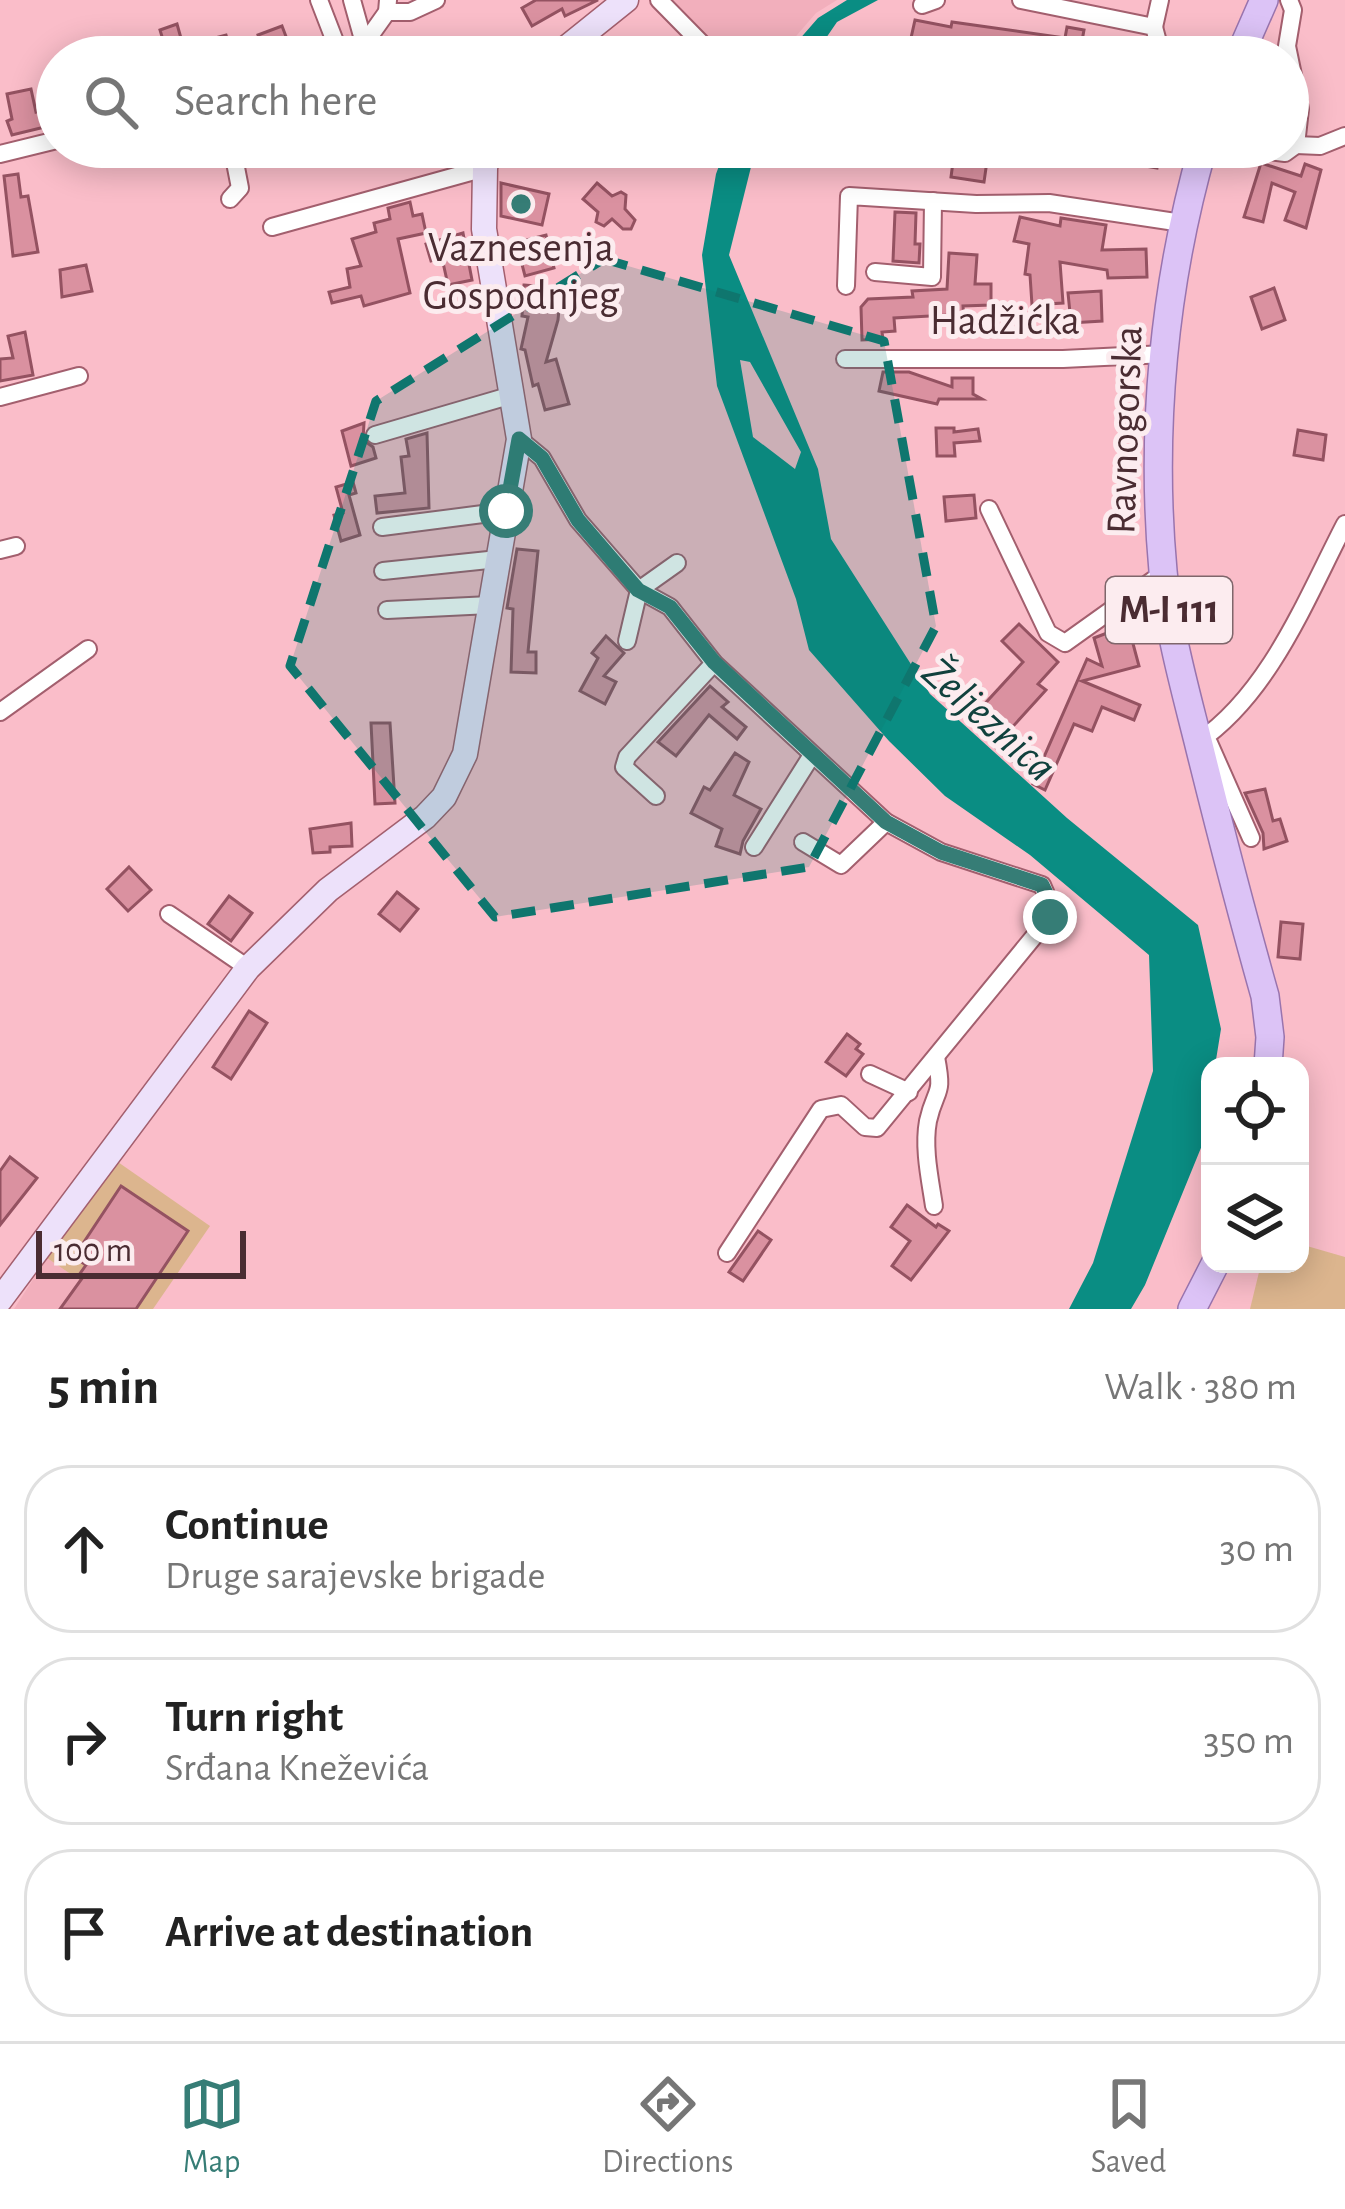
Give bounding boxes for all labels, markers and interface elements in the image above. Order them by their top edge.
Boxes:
search box [36,36,1309,168]
icon: search [78,69,144,135]
text: Search here [174,79,377,124]
marker: Vaznesenja Gospodnjeg [508,191,534,217]
place label: Vaznesenja Gospodnjeg [423,227,620,317]
street label: Hadžićka [930,300,1080,342]
street label: Ravnogorska [1100,325,1150,535]
route start [479,484,533,538]
road number: M-I 111 [1106,577,1232,643]
water label: Željeznica [914,648,1065,791]
route end [1023,890,1077,944]
map controls [1201,1057,1309,1273]
button: locate [1201,1057,1309,1165]
button: layers [1201,1165,1309,1273]
scale bar [36,1225,246,1278]
text: 100 m [54,1235,132,1268]
text: 5 min [48,1362,159,1413]
text: Walk · 380 m [1104,1368,1297,1407]
text: Continue [165,1503,329,1548]
icon: ahead [51,1516,117,1582]
text: 30 m [1220,1530,1294,1569]
text: Druge sarajevske brigade [165,1557,546,1596]
text: Turn right [165,1695,343,1740]
icon: right [51,1708,117,1774]
text: 350 m [1203,1722,1294,1761]
text: Srđana Kneževića [165,1749,429,1788]
icon: arrive [51,1900,117,1966]
text: Arrive at destination [165,1910,533,1955]
tab: Map [179,2071,245,2183]
tab: Directions [602,2071,733,2183]
tab: Saved [1091,2071,1166,2183]

